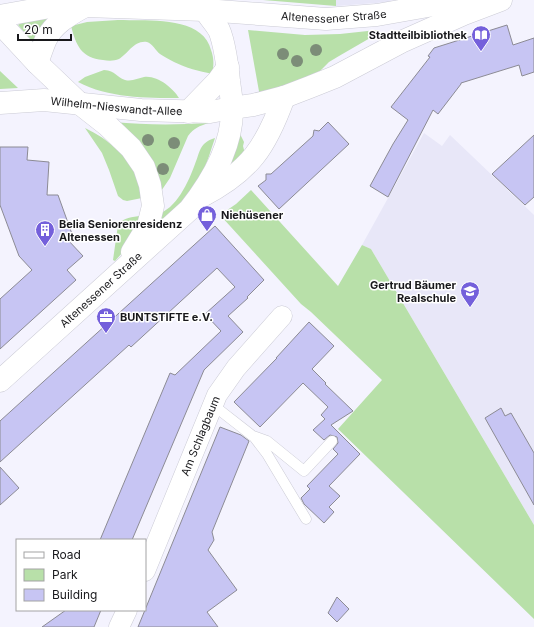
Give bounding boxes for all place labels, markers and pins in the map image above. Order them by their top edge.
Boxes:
library icon: Stadtteilbibliothek [470,24,492,52]
place label: Stadtteilbibliothek [369,28,468,42]
shop icon: Niehüsener [196,204,218,232]
place label: Niehüsener [221,208,284,222]
place label: Belia Seniorenresidenz Altenessen [59,217,182,244]
building icon: Belia Seniorenresidenz Altenessen [34,219,56,247]
place label: Gertrud Bäumer Realschule [370,278,457,305]
school or university icon: Gertrud Bäumer Realschule [459,280,481,308]
office icon: BUNTSTIFTE e.V. [95,306,117,334]
place label: BUNTSTIFTE e.V. [120,310,213,324]

